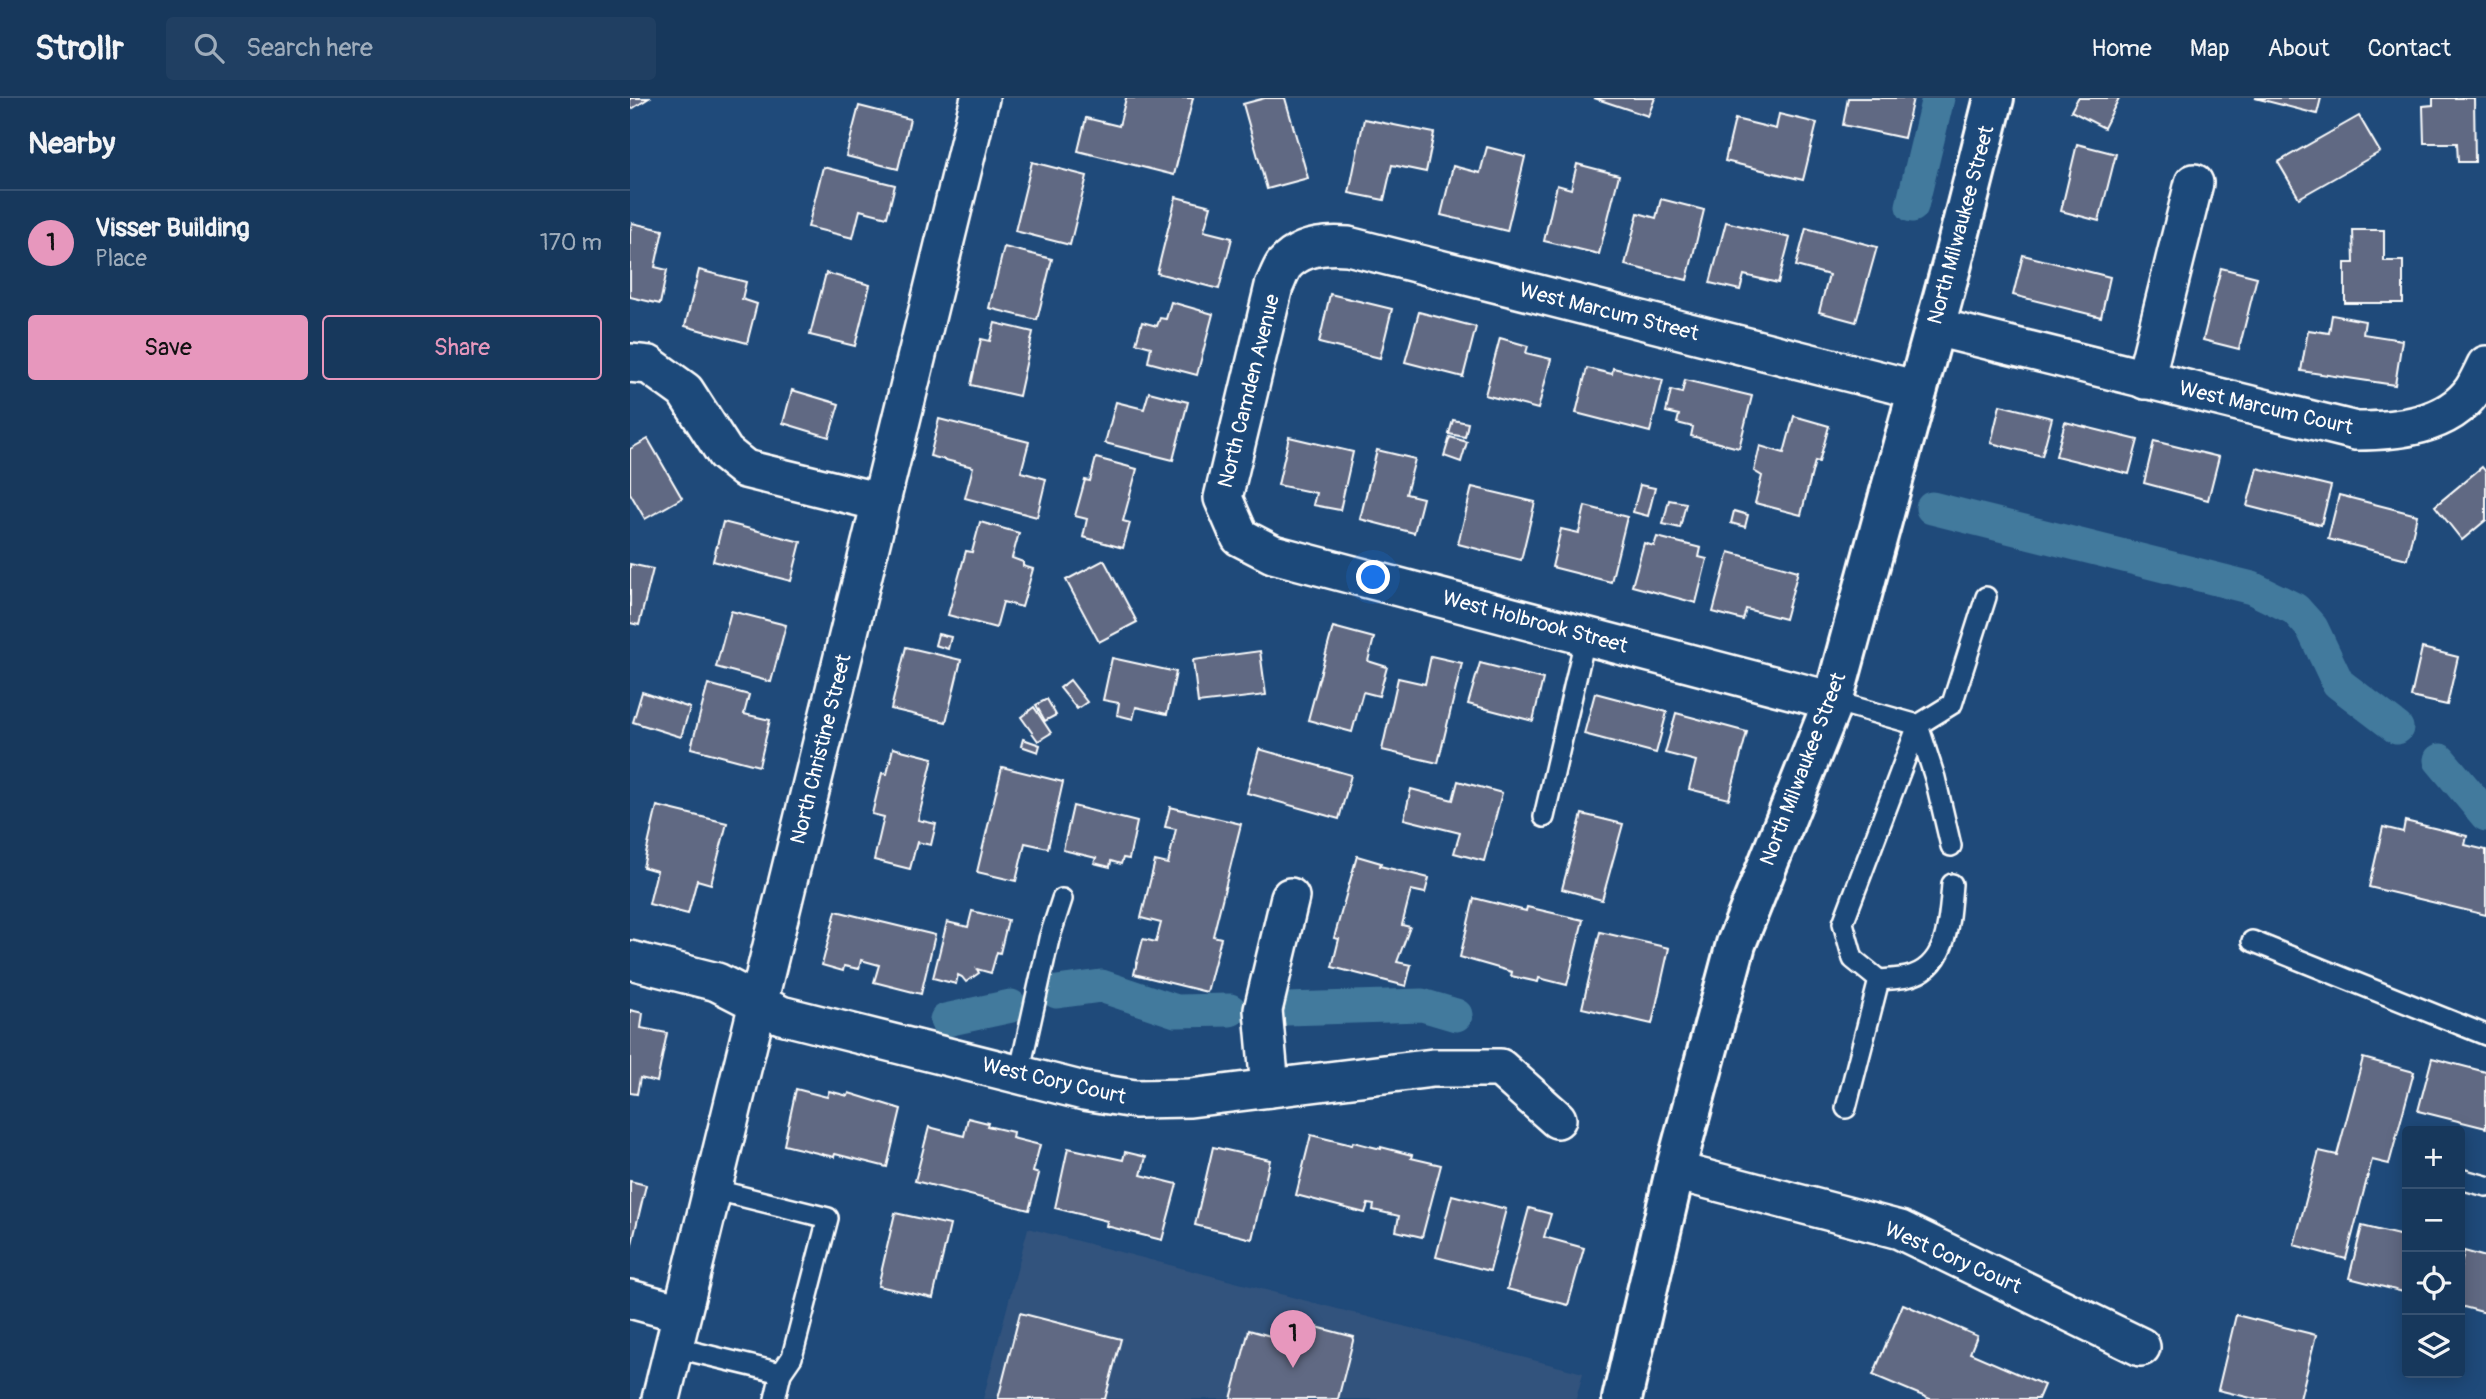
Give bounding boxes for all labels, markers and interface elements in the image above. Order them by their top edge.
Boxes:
search box [166,17,656,80]
text: Strollr [35,28,124,69]
icon: search [190,29,228,67]
text: Search here [246,32,373,64]
text: Home [2091,34,2152,63]
text: Map [2190,34,2230,63]
text: About [2268,34,2330,63]
text: Contact [2368,34,2451,63]
street label: North Milwaukee Street [1921,122,2001,327]
text: Nearby [28,125,115,162]
text: Visser Building [95,212,250,244]
text: 1 [47,228,56,257]
text: 170 m [540,228,602,257]
text: Place [95,244,147,273]
street label: West Marcum Street [1517,277,1702,347]
street label: North Camden Avenue [1212,291,1286,491]
button: Save [28,315,308,380]
button: Share [322,315,602,380]
street label: West Marcum Court [2176,375,2356,441]
your location [1356,560,1390,594]
street label: West Holbrook Street [1440,584,1631,660]
street label: North Christine Street [784,651,858,847]
street label: North Milwaukee Street [1754,668,1852,869]
street label: West Cory Court [979,1051,1129,1111]
map controls [2402,1126,2465,1378]
button: + [2402,1126,2465,1189]
button: − [2402,1189,2465,1252]
street label: West Cory Court [1880,1216,2026,1300]
button: locate [2402,1252,2465,1315]
pin: 1 [1270,1310,1316,1368]
button: layers [2402,1315,2465,1378]

